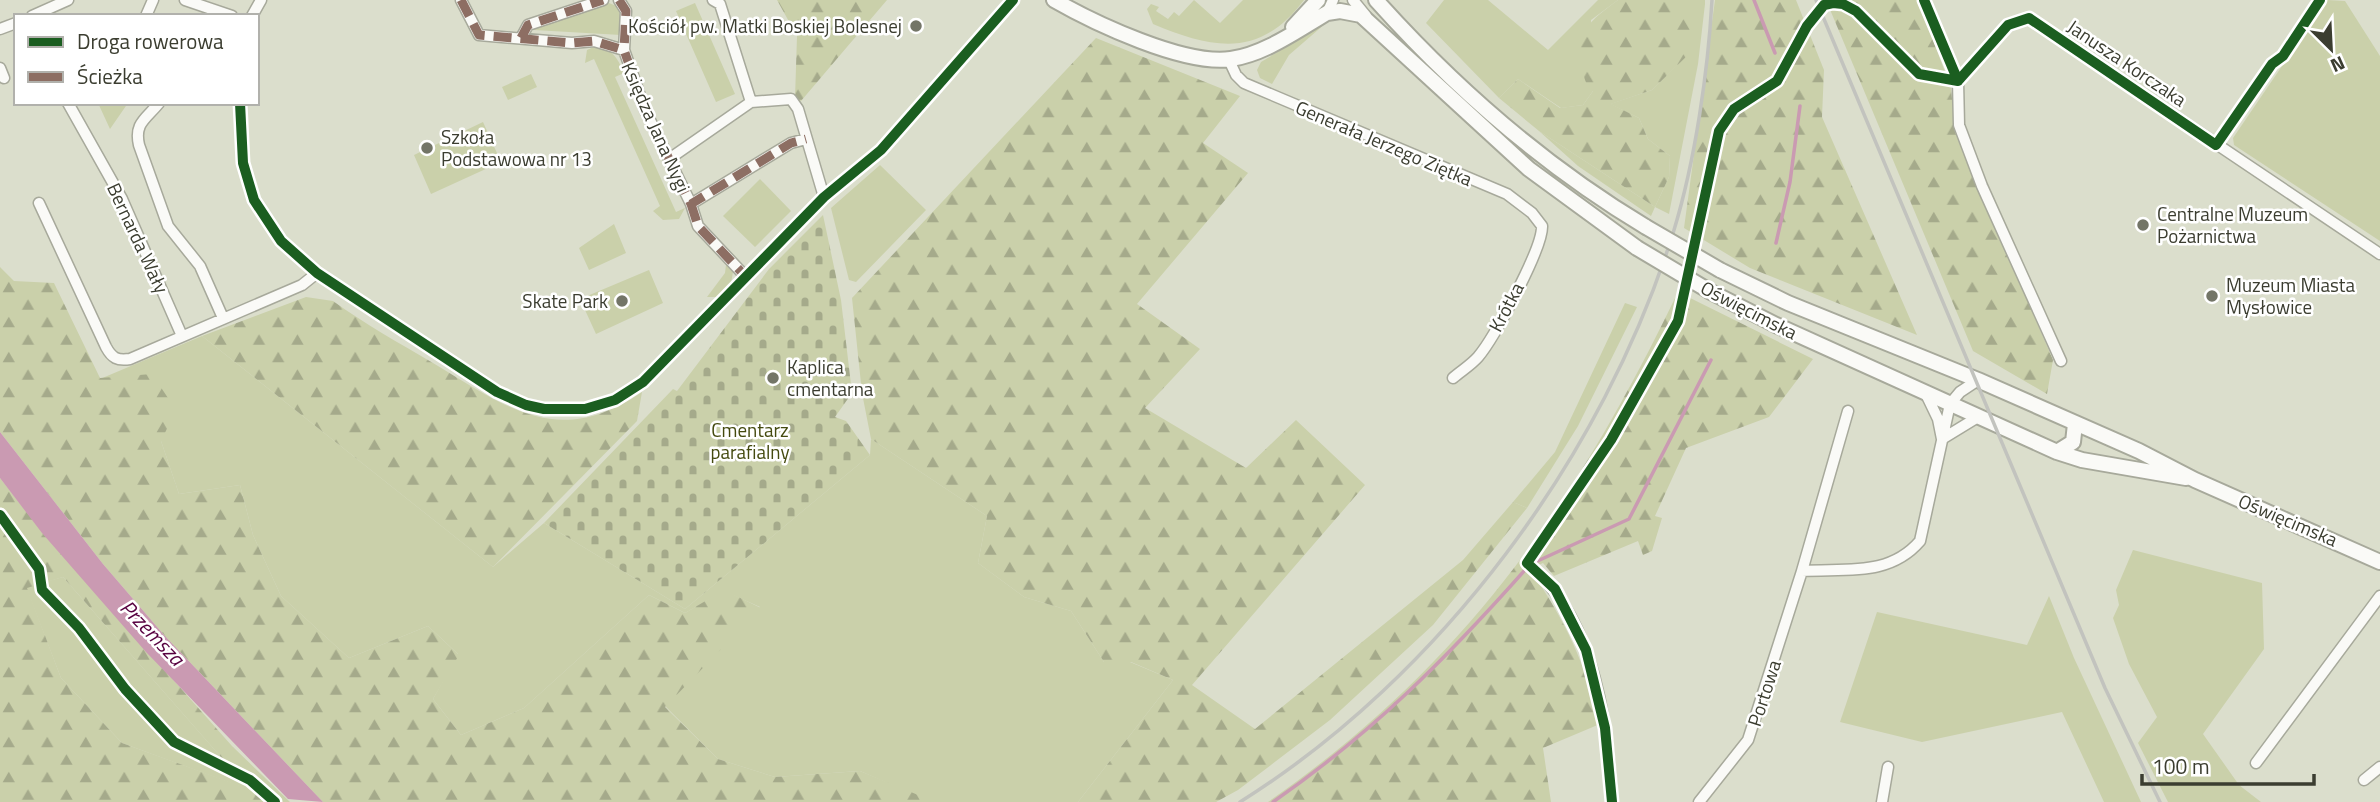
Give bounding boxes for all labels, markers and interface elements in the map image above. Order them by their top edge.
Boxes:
place label: Kościół pw. Matki Boskiej Bolesnej [628,11,902,40]
street label: Janusza Korczaka [2062,12,2193,114]
legend [14,14,259,105]
north arrow [2296,14,2366,84]
marker: Kościół pw. Matki Boskiej Bolesnej [908,18,924,34]
text: Droga rowerowa [77,25,224,57]
text: N [2326,49,2350,81]
street label: Księdza Jana Nygi [615,57,698,197]
text: Ścieżka [77,60,143,92]
street label: Generała Jerzego Ziętka [1291,92,1478,193]
place label: Szkoła Podstawowa nr 13 [441,122,592,173]
marker: Szkoła Podstawowa nr 13 [419,140,435,156]
street label: Bernarda Wały [100,178,177,298]
place label: Centralne Muzeum Pożarnictwa [2157,199,2308,250]
marker: Centralne Muzeum Pożarnictwa [2135,217,2151,233]
place label: Muzeum Miasta Mysłowice [2226,270,2356,321]
street label: Oświęcimska [1696,273,1803,347]
street label: Krótka [1480,276,1531,337]
place label: Skate Park [522,286,608,315]
marker: Muzeum Miasta Mysłowice [2204,288,2220,304]
marker: Skate Park [614,293,630,309]
place label: Kaplica cmentarna [787,352,874,403]
marker: Kaplica cmentarna [765,370,781,386]
park label: Cmentarz parafialny [710,415,790,466]
street label: Oświęcimska [2234,486,2343,554]
water label: Przemsza [113,592,193,674]
street label: Portowa [1739,655,1788,730]
scale bar [2142,742,2314,786]
text: 100 m [2152,750,2209,782]

